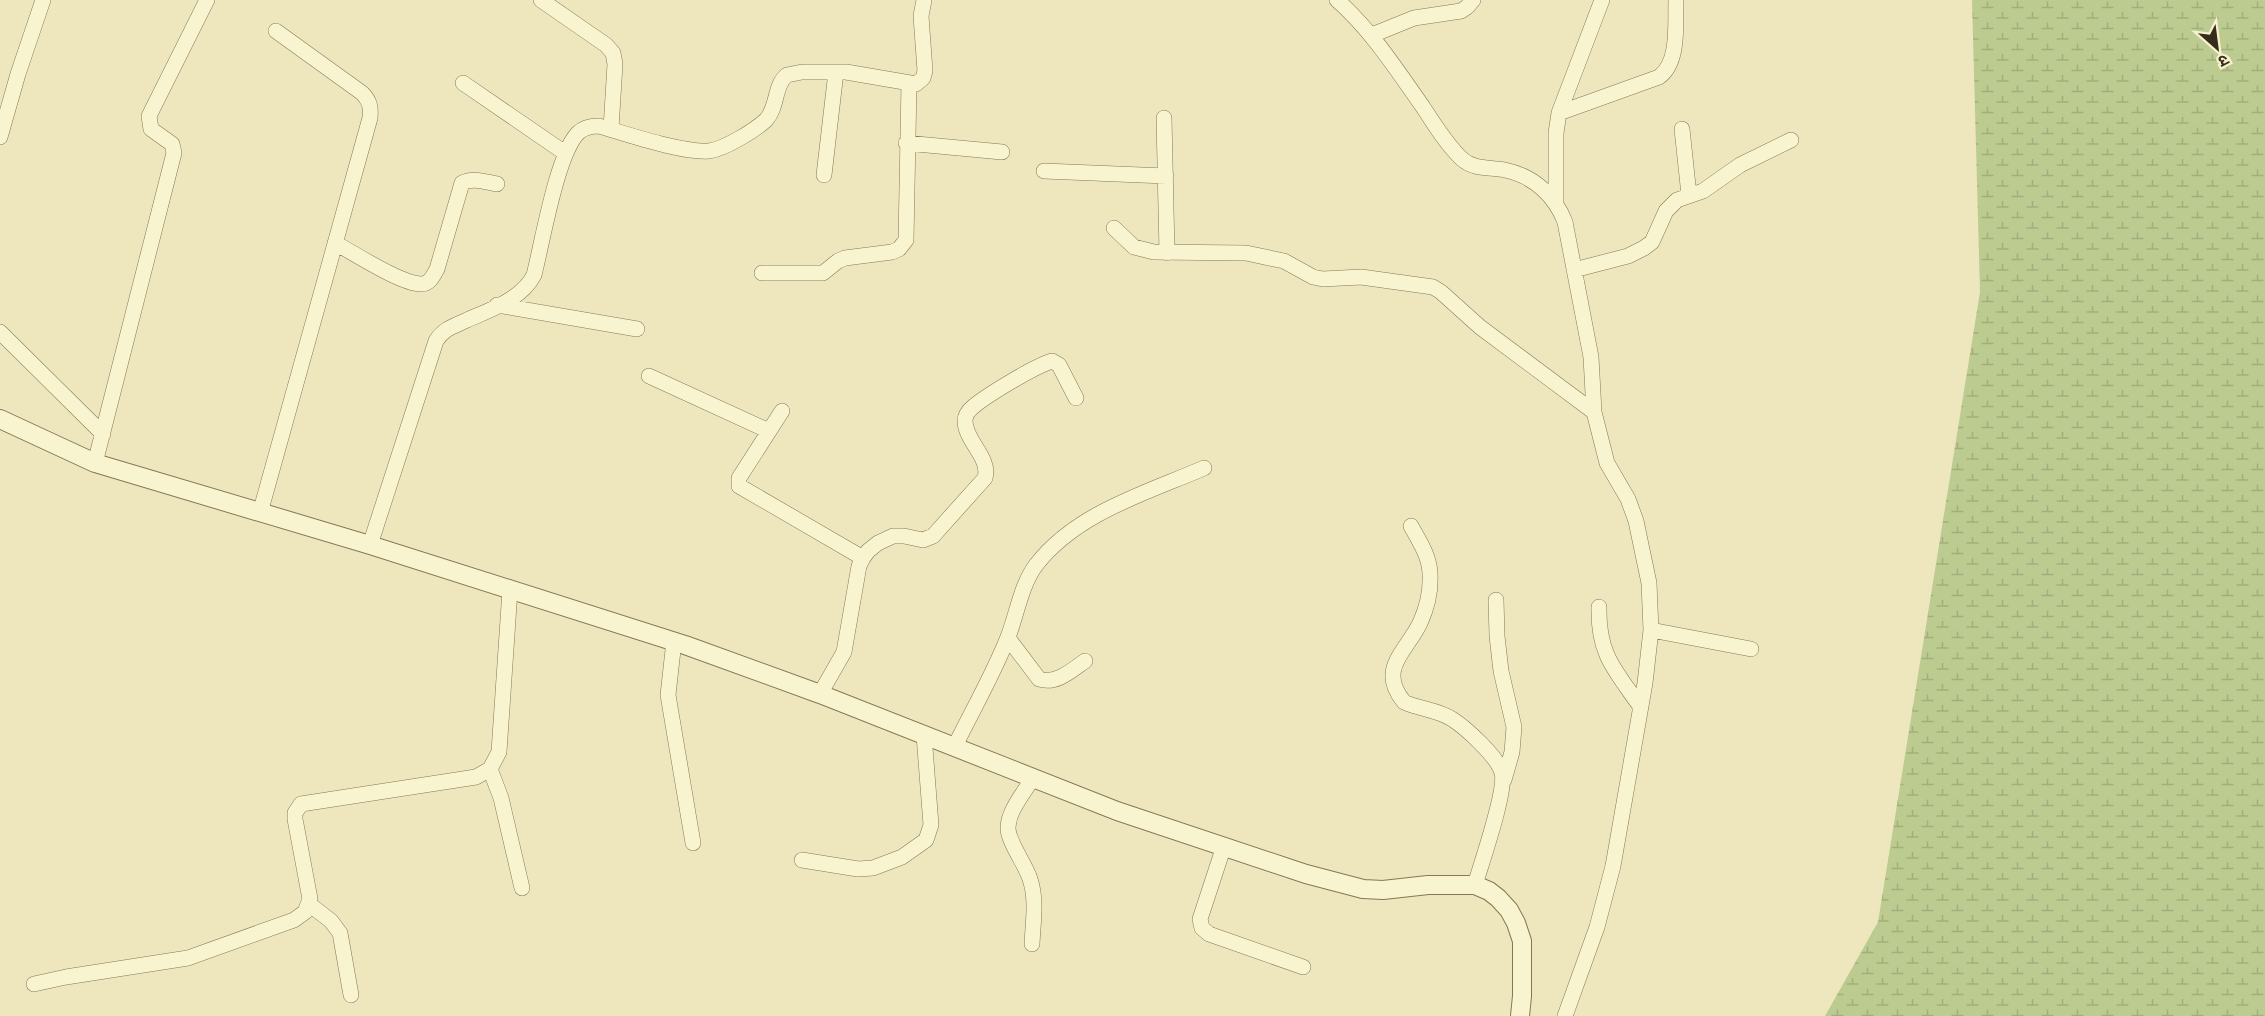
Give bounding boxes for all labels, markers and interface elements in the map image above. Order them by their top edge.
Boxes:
north arrow [2187,18,2247,78]
text: उ [2215,50,2232,72]

